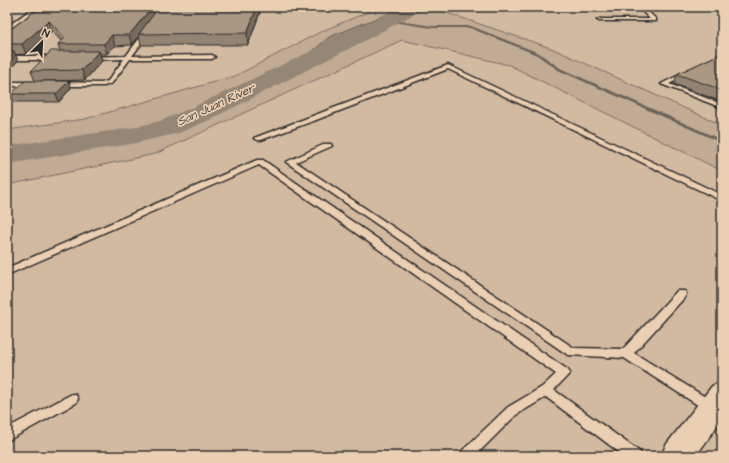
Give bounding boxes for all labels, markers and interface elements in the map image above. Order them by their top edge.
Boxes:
north arrow [22,22,62,62]
text: N [40,25,52,42]
water label: San Juan River [174,79,259,130]

